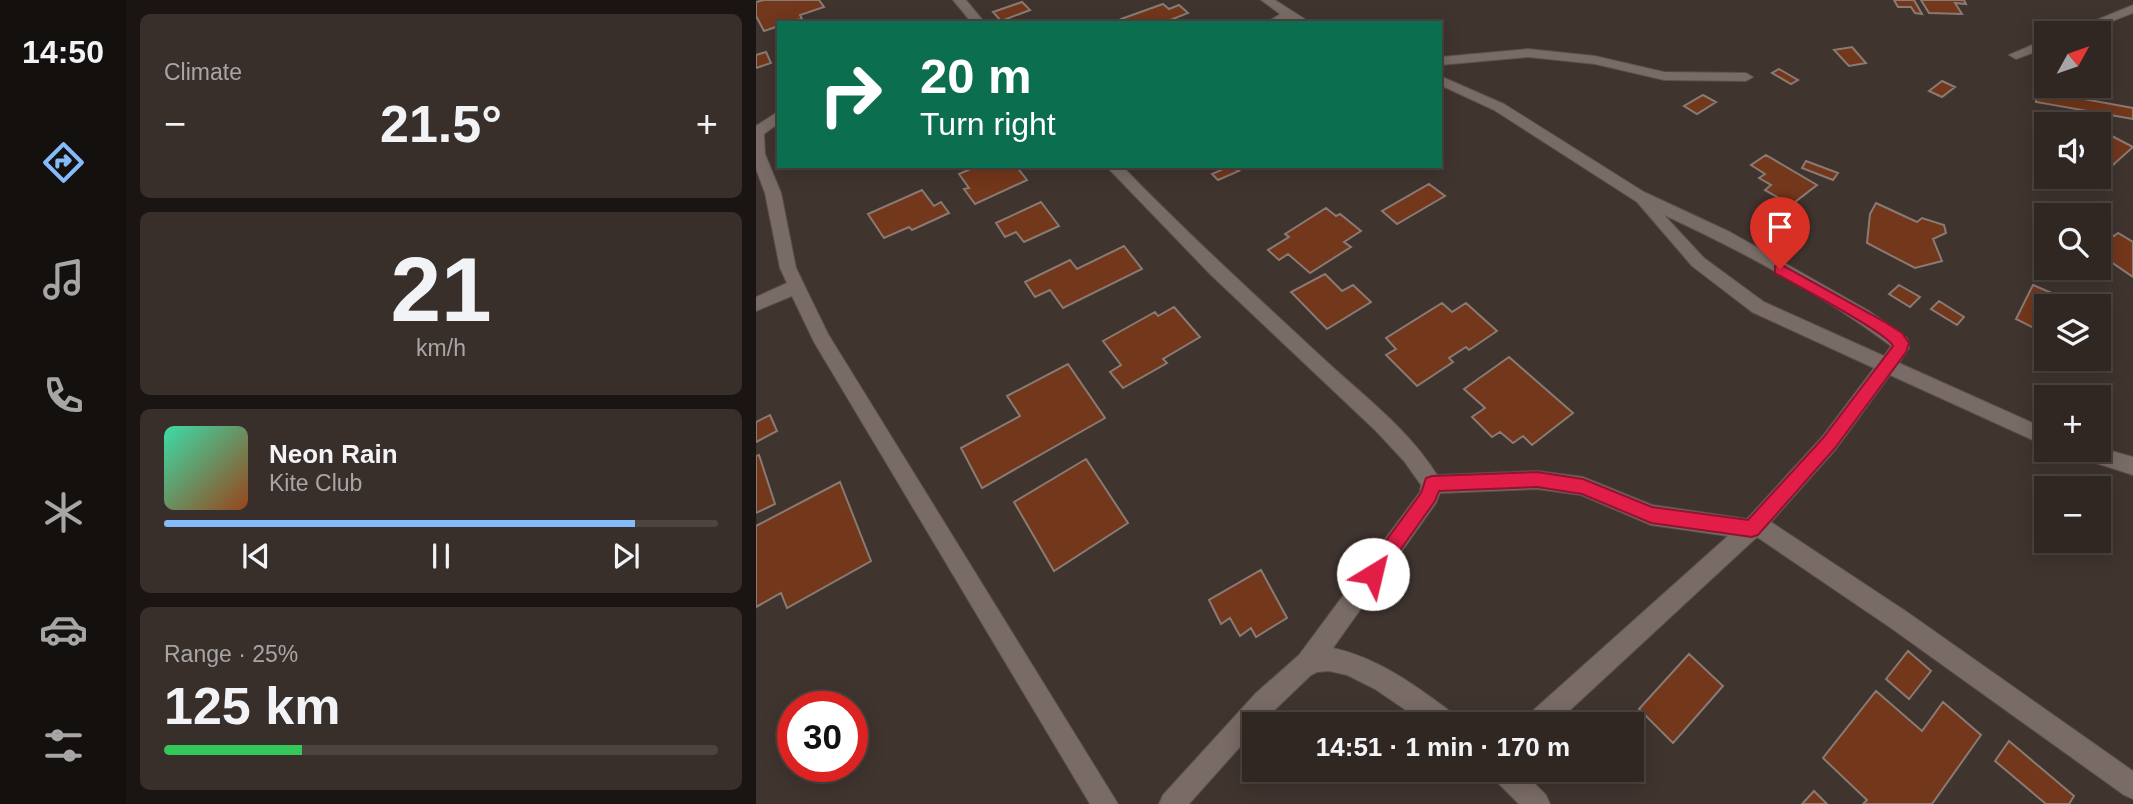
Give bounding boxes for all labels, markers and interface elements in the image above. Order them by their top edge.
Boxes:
north arrow [2034,21,2110,98]
map controls [2034,21,2111,553]
text: 14:50 [22,34,104,70]
icon: right [805,49,896,140]
text: 20 m [920,49,1032,103]
text: Climate [164,59,242,85]
text: 21.5° [380,95,502,153]
text: − [164,103,186,145]
text: + [696,103,718,145]
text: Turn right [920,106,1056,142]
button: sound [2034,112,2111,189]
icon: directions [39,138,88,187]
pin [1750,197,1810,269]
button: search [2034,203,2111,280]
icon: arrive [1761,208,1799,246]
text: 21 [390,239,492,340]
icon: music [39,255,88,304]
button: layers [2034,294,2111,371]
text: km/h [416,335,466,361]
icon: phone [39,371,88,420]
button: + [2034,385,2111,462]
text: Neon Rain [269,439,398,469]
text: Kite Club [269,470,362,496]
button: − [2034,476,2111,553]
icon: climate [39,488,88,537]
icon: previous [237,537,275,575]
icon: pause [422,537,460,575]
icon: next [607,537,645,575]
position arrow [1336,537,1410,611]
icon: car [39,605,88,654]
text: Range · 25% [164,641,298,667]
text: 125 km [164,677,340,735]
speed limit sign: 30 [777,691,868,782]
icon: filters [39,721,88,770]
text: 14:51 · 1 min · 170 m [1316,732,1570,762]

